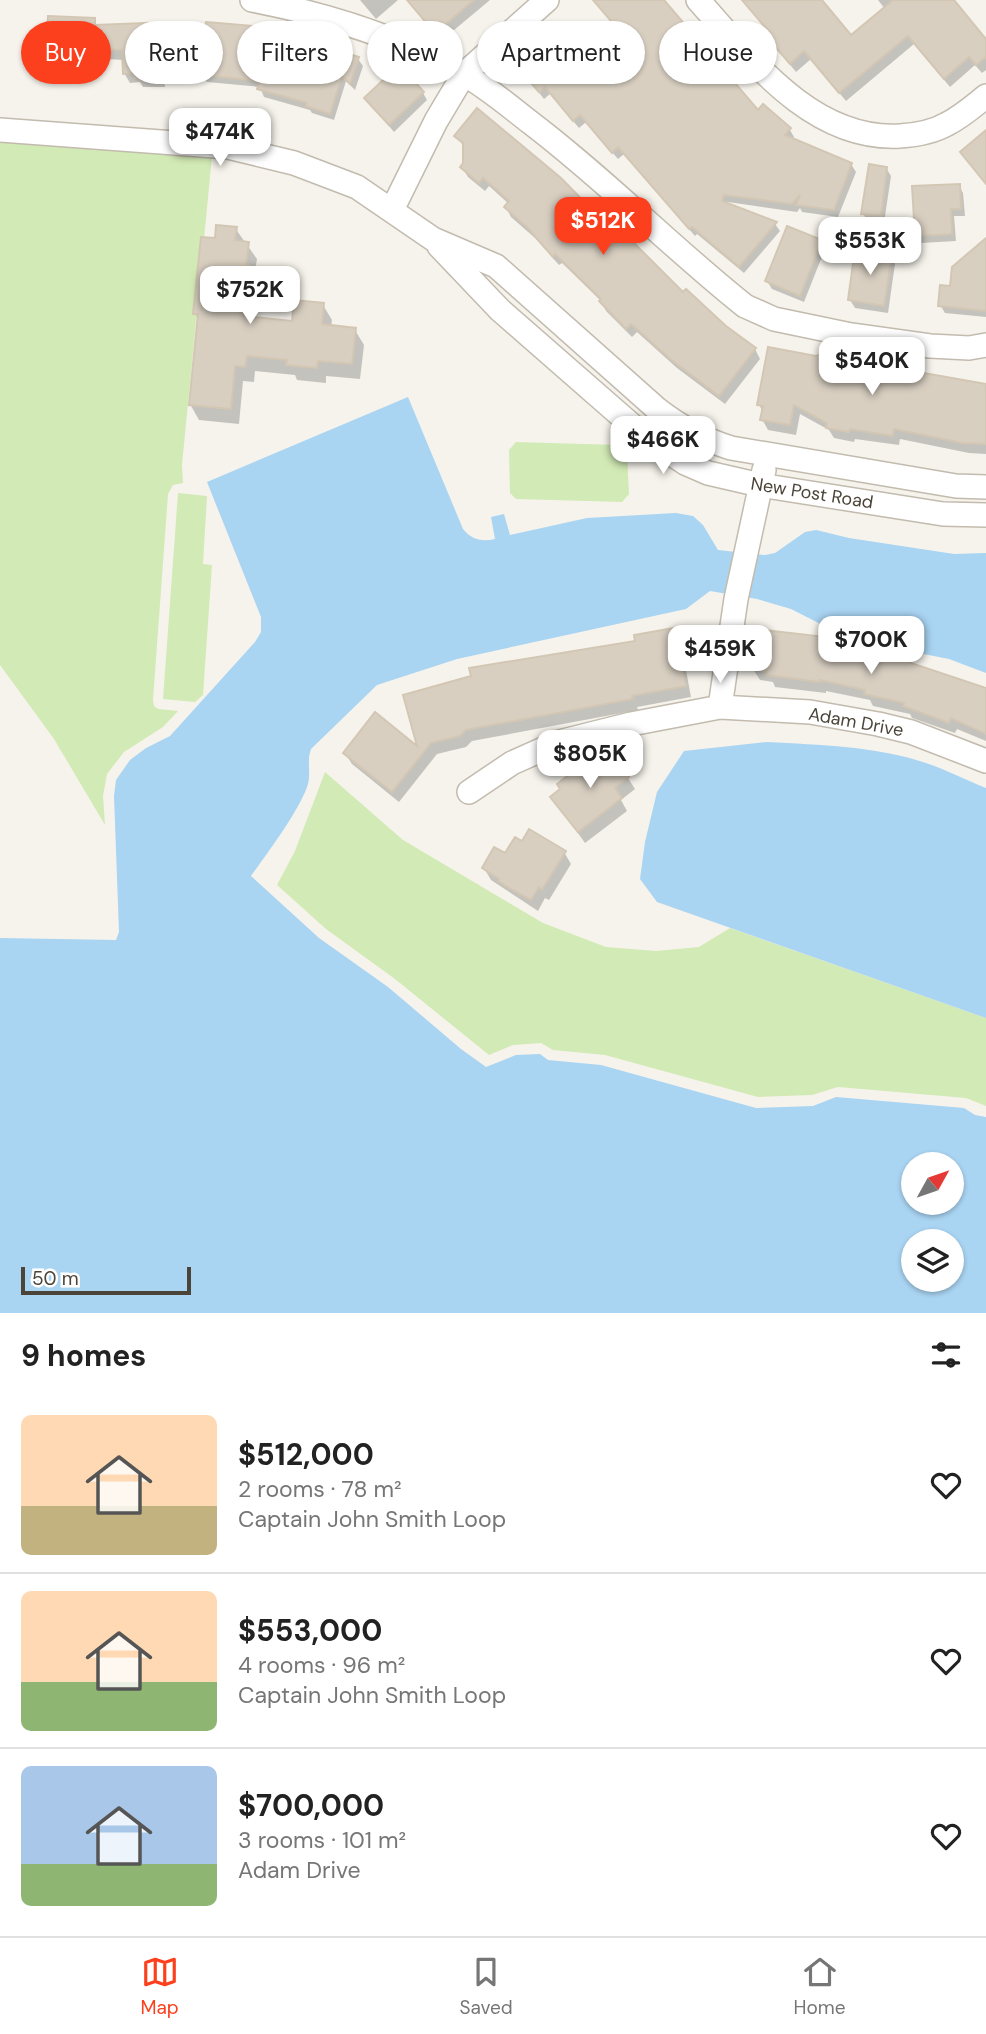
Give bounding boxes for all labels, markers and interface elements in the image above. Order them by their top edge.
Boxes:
chip: Buy [21,21,111,84]
chip: Rent [125,21,223,84]
chip: Filters [237,21,353,84]
chip: New [367,21,463,84]
chip: Apartment [477,21,645,84]
chip: House [659,21,777,84]
pin: $474K [171,108,269,168]
text: $474K [185,116,255,146]
pin: $512K [554,198,652,257]
text: $512K [571,205,635,235]
pin: $553K [821,218,919,277]
text: $553K [834,225,906,255]
pin: $752K [201,266,299,326]
text: $752K [216,274,284,304]
pin: $540K [823,338,921,397]
text: $540K [835,345,909,375]
pin: $466K [614,416,712,476]
text: $466K [626,424,700,454]
street label: New Post Road [749,471,875,515]
pin: $700K [822,616,920,676]
text: $700K [834,624,908,654]
pin: $459K [671,626,769,685]
text: $459K [684,633,756,663]
street label: Adam Drive [807,702,905,742]
pin: $805K [541,730,639,790]
text: $805K [553,738,627,768]
north arrow [901,1152,964,1214]
map controls [901,1152,964,1292]
button: layers [901,1229,964,1292]
scale bar [21,1264,191,1296]
text: 50 m [32,1266,79,1291]
text: 9 homes [21,1336,146,1375]
icon: filters [927,1336,965,1374]
text: $512,000 [238,1435,374,1474]
icon: home [77,1443,161,1527]
icon: heart [927,1466,965,1504]
text: 2 rooms · 78 m² [238,1474,402,1504]
text: Captain John Smith Loop [238,1504,506,1534]
text: $553,000 [238,1611,382,1650]
icon: home [77,1619,161,1703]
icon: heart [927,1642,965,1680]
text: 4 rooms · 96 m² [238,1650,405,1680]
text: Captain John Smith Loop [238,1680,506,1710]
text: $700,000 [238,1786,384,1825]
icon: home [77,1794,161,1878]
icon: heart [927,1817,965,1855]
text: 3 rooms · 101 m² [238,1825,406,1855]
text: Adam Drive [238,1855,361,1885]
tab: Map [140,1953,179,2020]
tab: Saved [460,1953,513,2020]
tab: Home [794,1953,846,2020]

